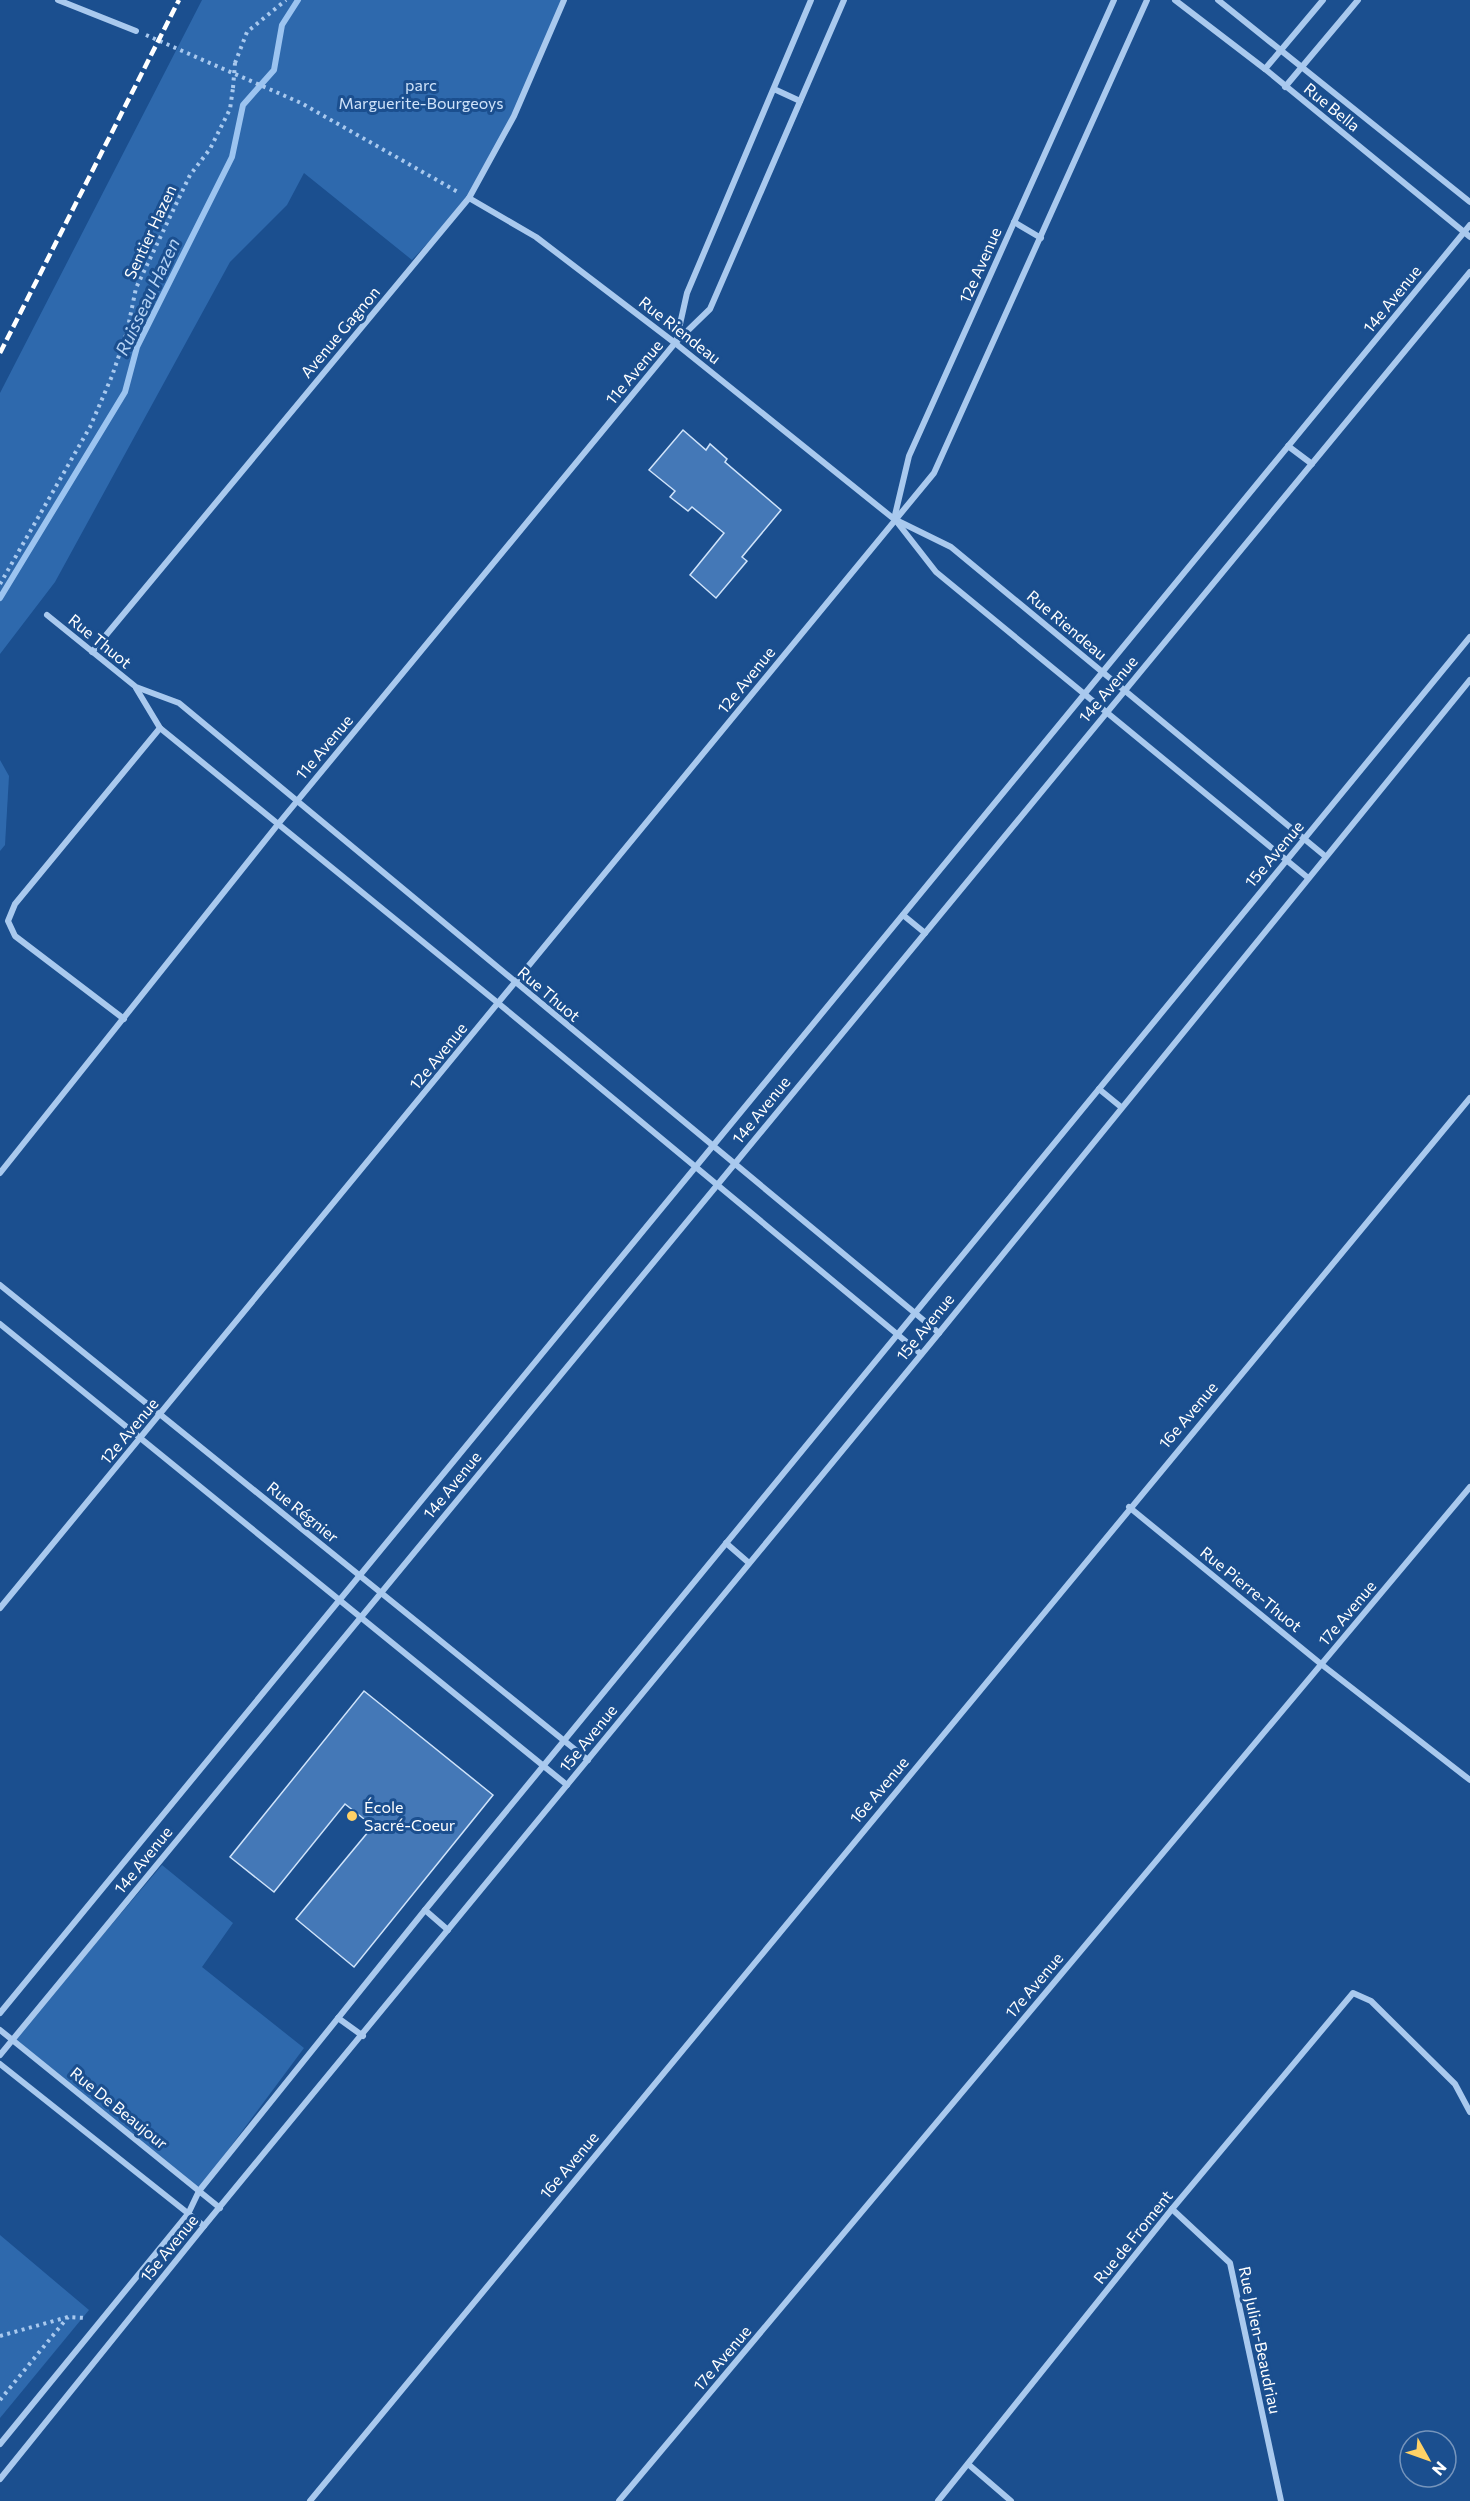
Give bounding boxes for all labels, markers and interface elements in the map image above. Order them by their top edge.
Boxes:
park label: parc Marguerite-Bourgeoys [338,75,504,112]
street label: Rue Bella [1301,78,1364,135]
street label: Sentier Hazen [119,182,180,282]
street label: 12e Avenue [954,224,1005,305]
water label: Ruisseau Hazen [110,234,184,359]
street label: 14e Avenue [1359,261,1425,336]
street label: Avenue Gagnon [296,282,383,381]
street label: Rue Riendeau [636,292,725,367]
street label: 11e Avenue [601,335,666,408]
street label: Rue Riendeau [1023,586,1111,664]
street label: Rue Thuot [65,609,136,672]
street label: 12e Avenue [713,642,778,717]
street label: 14e Avenue [1074,651,1141,726]
street label: 11e Avenue [291,710,356,783]
street label: 15e Avenue [1240,817,1307,891]
street label: Rue Thuot [514,962,585,1025]
street label: 12e Avenue [405,1018,470,1093]
street label: 14e Avenue [728,1072,794,1147]
street label: 15e Avenue [892,1289,957,1364]
street label: 16e Avenue [1154,1377,1221,1452]
street label: 12e Avenue [95,1394,162,1468]
street label: 14e Avenue [419,1447,485,1522]
street label: Rue Régnier [264,1477,343,1547]
street label: Rue Pierre-Thuot [1197,1542,1306,1636]
street label: 17e Avenue [1314,1576,1379,1649]
street label: 15e Avenue [555,1700,620,1775]
street label: 16e Avenue [845,1752,912,1827]
place label: École Sacré-Coeur [364,1797,456,1834]
marker: École Sacré-Coeur [345,1809,359,1823]
street label: 14e Avenue [110,1822,176,1897]
street label: 17e Avenue [1001,1948,1066,2021]
street label: Rue De Beaujour [67,2063,172,2153]
street label: 16e Avenue [535,2127,602,2202]
street label: Rue de Froment [1089,2186,1176,2287]
street label: 15e Avenue [136,2210,201,2285]
street label: Rue Julien-Beaudriau [1236,2264,1285,2415]
street label: 17e Avenue [689,2321,754,2394]
north arrow [1398,2429,1458,2489]
text: N [1429,2458,1451,2480]

